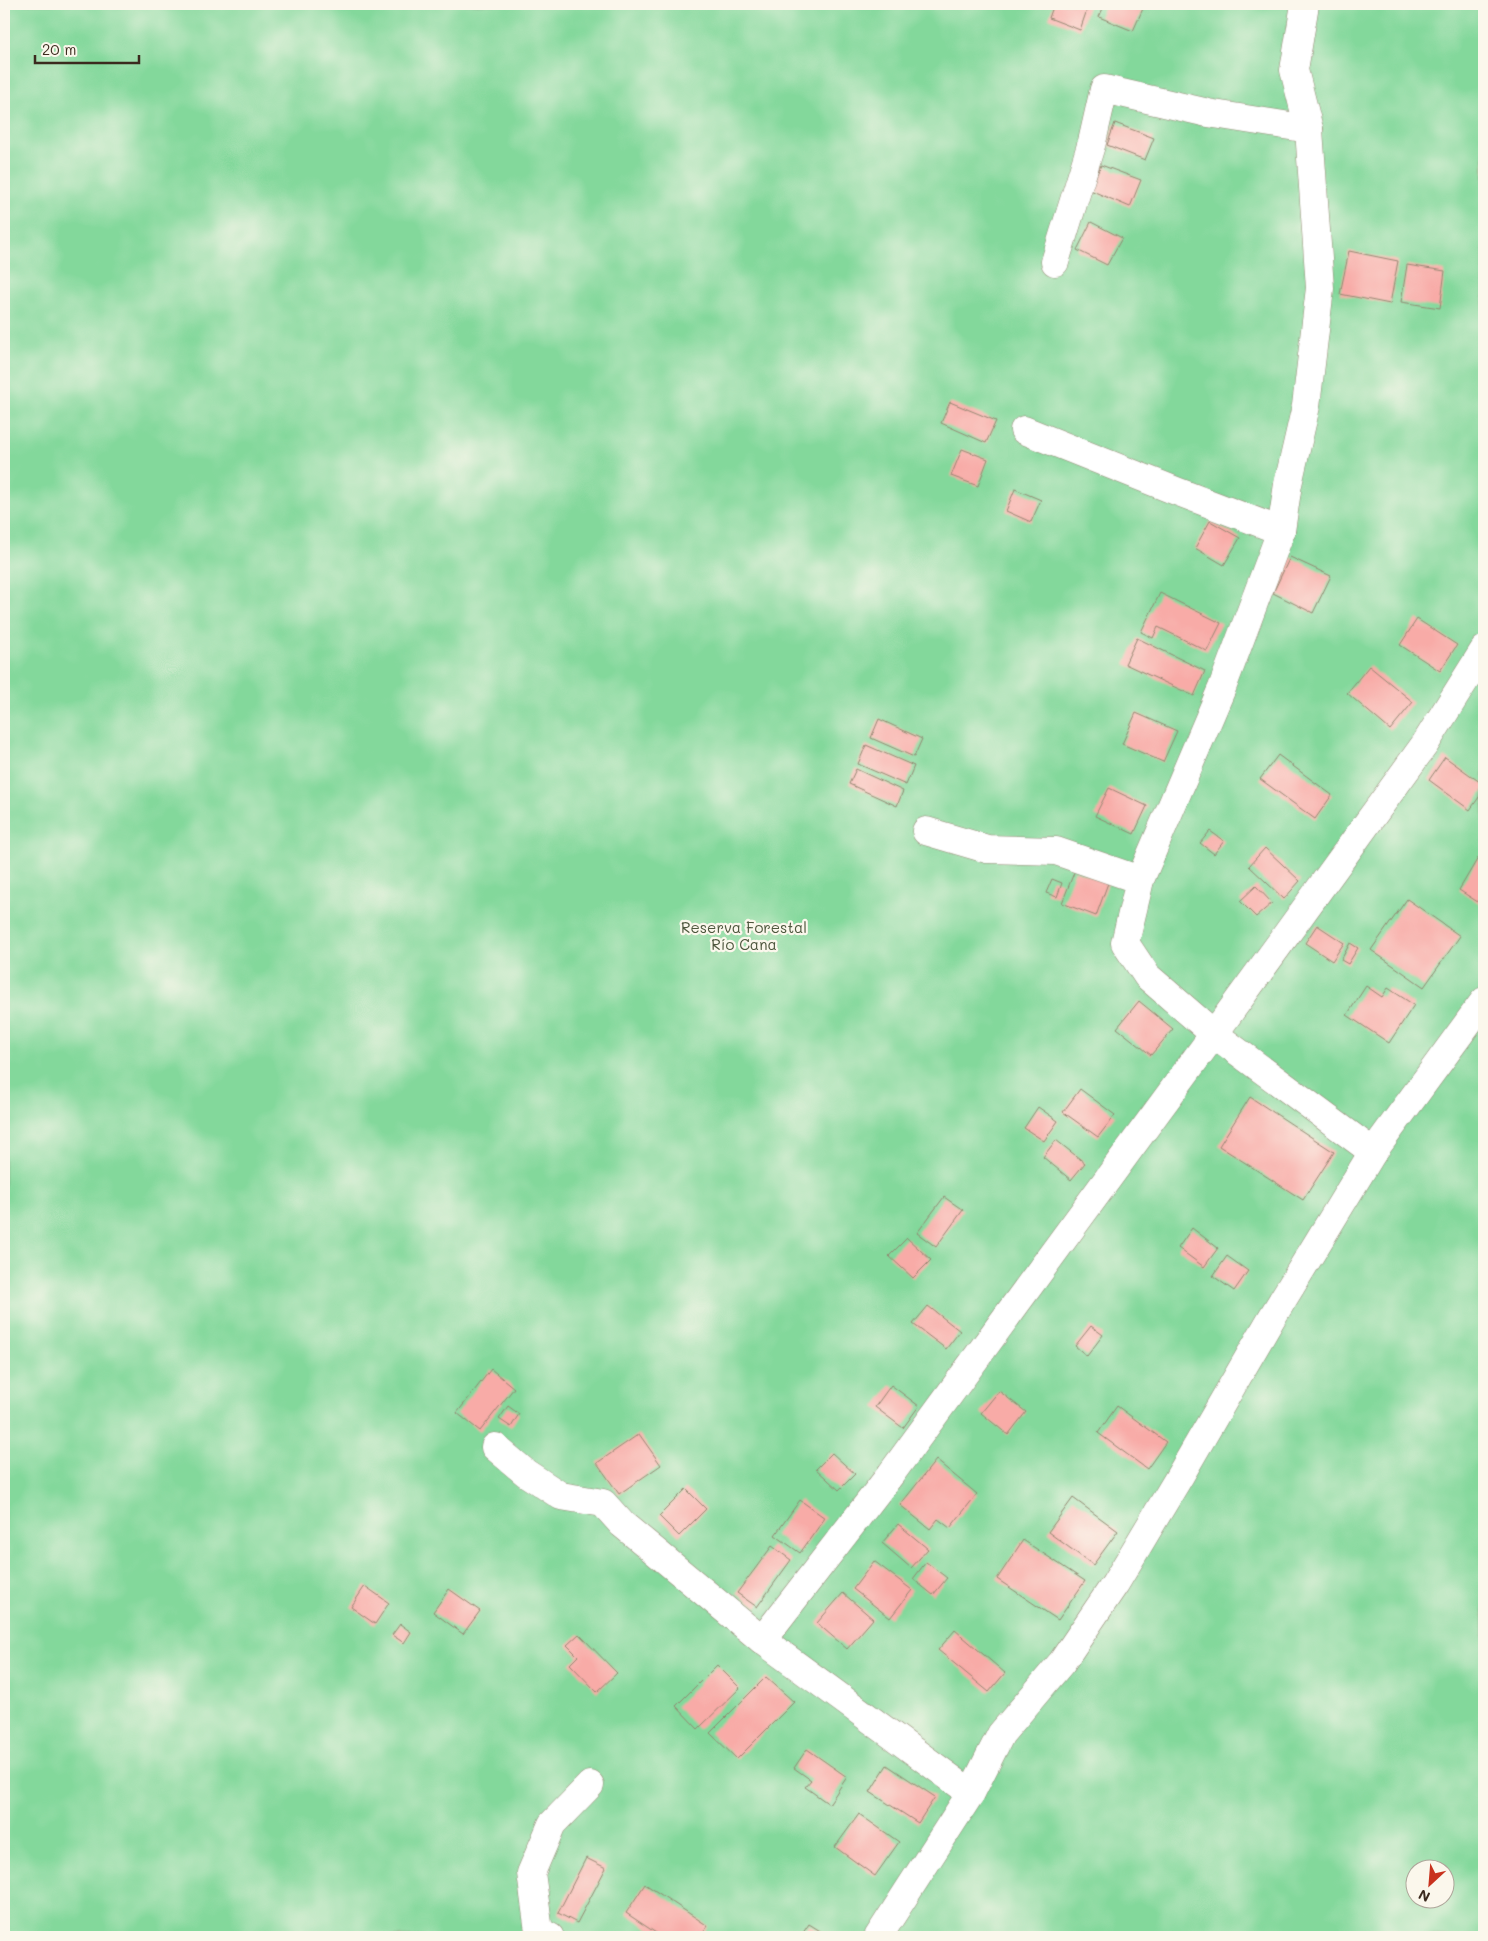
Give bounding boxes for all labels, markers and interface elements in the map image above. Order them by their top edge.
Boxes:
scale bar [35,32,139,64]
text: 20 m [42,39,76,59]
park label: Reserva Forestal Río Cana [681,917,807,954]
north arrow [1406,1858,1456,1908]
text: N [1415,1885,1433,1907]

